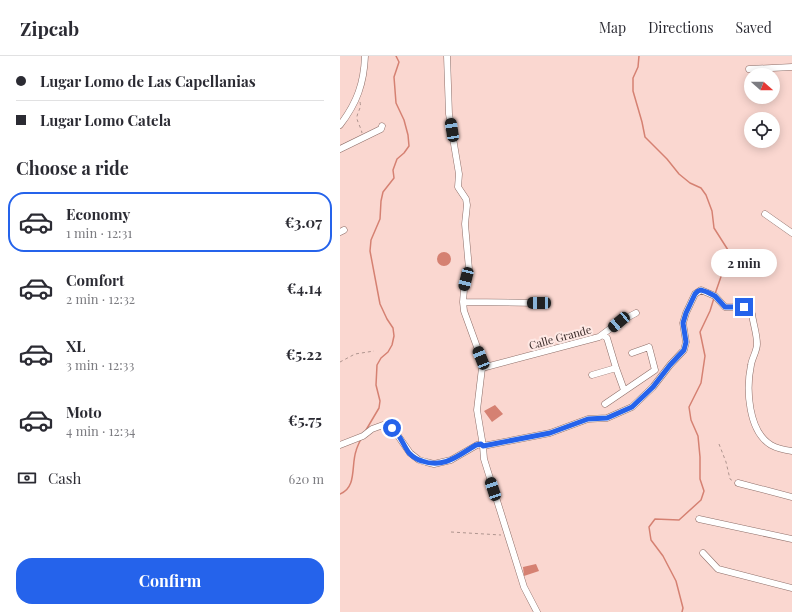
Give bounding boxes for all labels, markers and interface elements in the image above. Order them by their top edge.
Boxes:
text: Zipcab [20,15,79,41]
text: Map [599,18,626,37]
text: Directions [648,18,714,37]
text: Saved [736,18,772,37]
north arrow [744,68,780,104]
map controls [744,68,780,148]
text: Lugar Lomo de Las Capellanias [40,71,256,91]
text: Lugar Lomo Catela [40,110,171,130]
button: locate [744,112,780,148]
car [444,117,460,143]
text: Choose a ride [16,156,129,180]
icon: car [18,204,54,240]
text: Economy [66,204,130,224]
text: €3.07 [285,212,322,232]
text: 1 min · 12:31 [66,224,132,241]
callout: 2 min [711,249,777,277]
text: 2 min [727,254,761,271]
car [457,266,475,292]
icon: car [18,270,54,306]
text: Comfort [66,270,124,290]
text: €4.14 [287,278,322,298]
text: 2 min · 12:32 [66,290,135,307]
car [527,297,551,309]
route end [735,298,753,316]
car [606,310,632,334]
street label: Calle Grande [527,321,593,353]
icon: car [18,336,54,372]
text: XL [66,336,86,356]
text: €5.22 [286,344,322,364]
car [471,345,491,371]
text: 3 min · 12:33 [66,356,134,373]
icon: car [18,402,54,438]
text: Moto [66,402,102,422]
text: €5.75 [288,410,322,430]
route start [383,419,401,437]
text: 4 min · 12:34 [66,422,135,439]
icon: cash [16,467,38,489]
text: Cash [48,468,81,488]
text: 620 m [288,470,324,487]
car [484,476,502,502]
button: Confirm [16,558,324,604]

